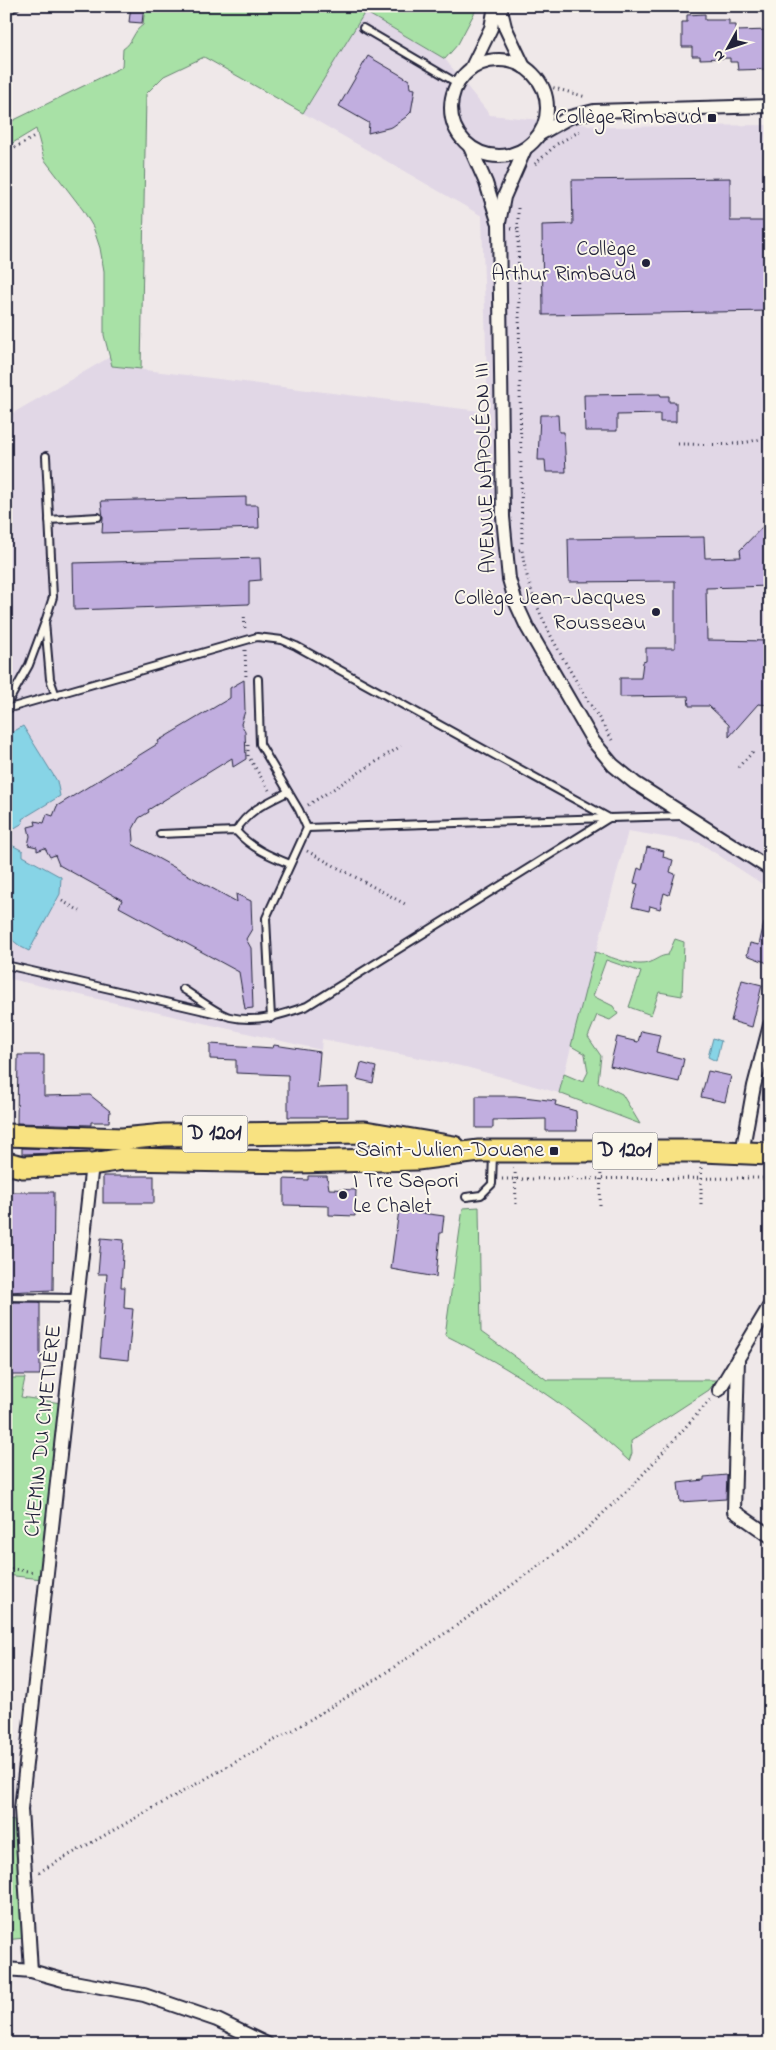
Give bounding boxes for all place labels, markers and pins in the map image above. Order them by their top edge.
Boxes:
place label: Collège Rimbaud [555,102,702,135]
marker: Collège Rimbaud [706,112,718,124]
place label: Collège Arthur Rimbaud [491,234,636,291]
marker: Collège Arthur Rimbaud [640,257,652,269]
place label: Collège Jean-Jacques Rousseau [454,583,646,640]
marker: Collège Jean-Jacques Rousseau [650,606,662,618]
place label: Saint-Julien-Douane [355,1135,544,1167]
marker: Saint-Julien-Douane [548,1145,560,1157]
place label: I Tre Sapori Le Chalet [353,1166,459,1223]
marker: I Tre Sapori Le Chalet [337,1189,349,1201]

